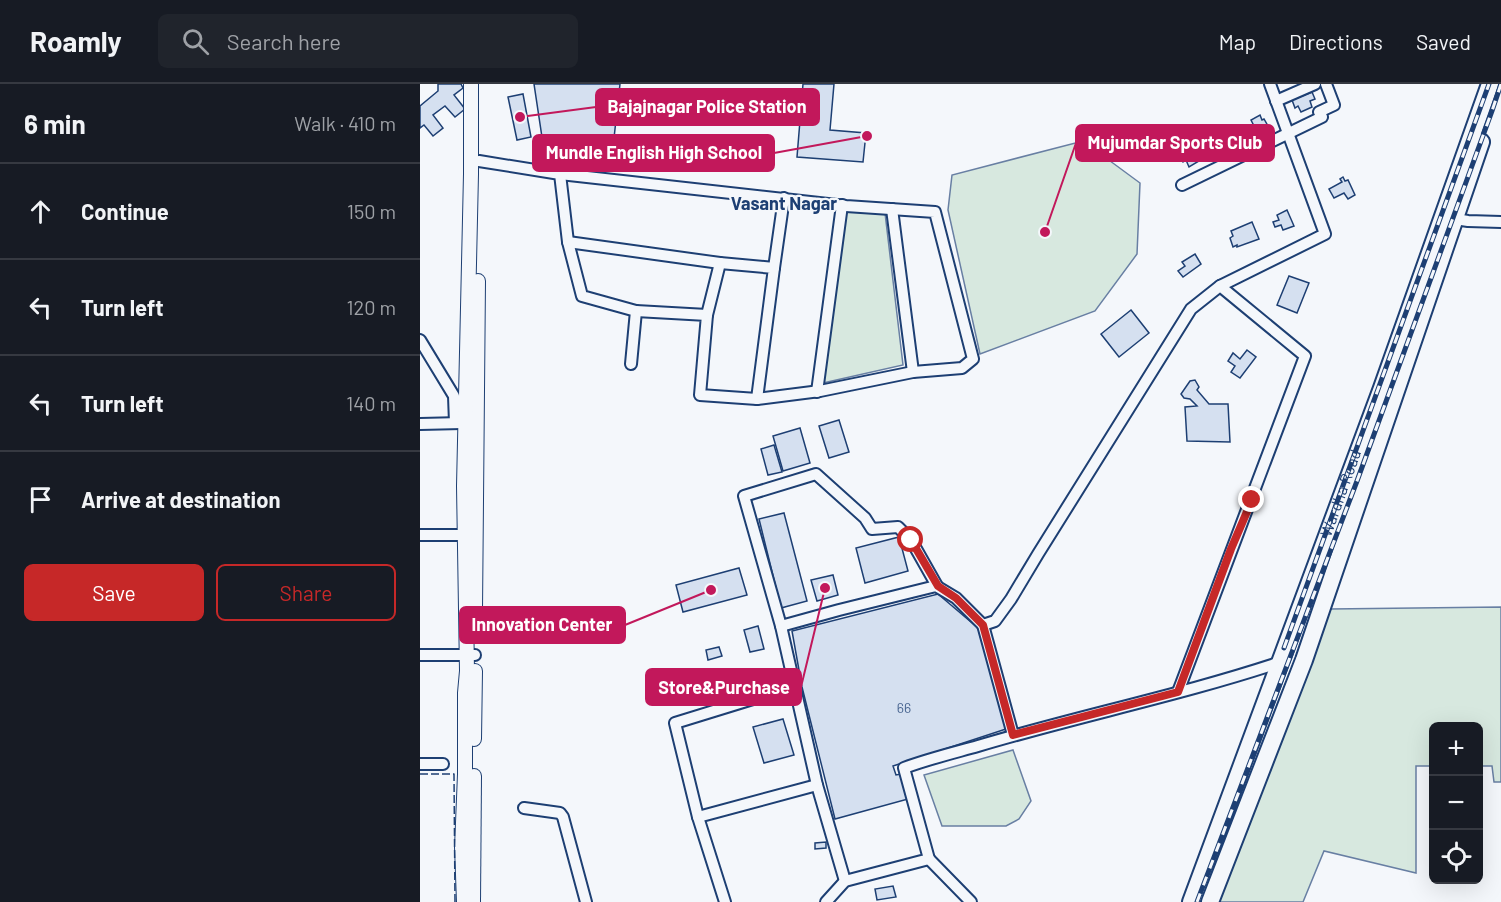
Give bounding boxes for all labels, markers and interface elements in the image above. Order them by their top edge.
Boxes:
search box [158,14,578,68]
text: Roamly [30,24,122,58]
icon: search [179,25,212,58]
text: Search here [227,28,341,54]
text: Map [1219,29,1256,54]
text: Directions [1289,29,1383,54]
text: Saved [1416,29,1471,54]
callout: Bajajnagar Police Station [596,89,819,125]
text: Bajajnagar Police Station [608,95,807,117]
text: 6 min [24,108,86,139]
text: Walk · 410 m [294,111,396,135]
callout: Mujumdar Sports Club [1076,125,1274,161]
text: Mujumdar Sports Club [1088,131,1262,153]
callout: Mundle English High School [533,135,774,171]
text: Mundle English High School [546,141,762,163]
district label: Vasant Nagar [731,192,837,214]
icon: ahead [24,195,57,228]
text: Continue [81,198,169,224]
text: 150 m [347,199,396,223]
icon: left [24,291,57,324]
text: Turn left [81,294,164,320]
text: 120 m [346,295,396,319]
icon: left [24,387,57,420]
text: Turn left [81,390,164,416]
text: 140 m [346,391,396,415]
street label: Wardha Road [1315,447,1364,539]
icon: arrive [24,483,57,516]
text: Arrive at destination [81,486,280,512]
route end [1238,486,1264,512]
route start [897,526,923,552]
button: Save [24,564,204,621]
button: Share [216,564,396,621]
callout: Innovation Center [460,607,625,643]
text: Innovation Center [471,613,613,635]
callout: Store&Purchase [646,669,801,705]
text: Store&Purchase [658,676,790,698]
house number: 66 [897,699,911,716]
map controls [1429,722,1483,884]
button: + [1429,722,1483,776]
button: − [1429,776,1483,830]
button: locate [1429,830,1483,884]

